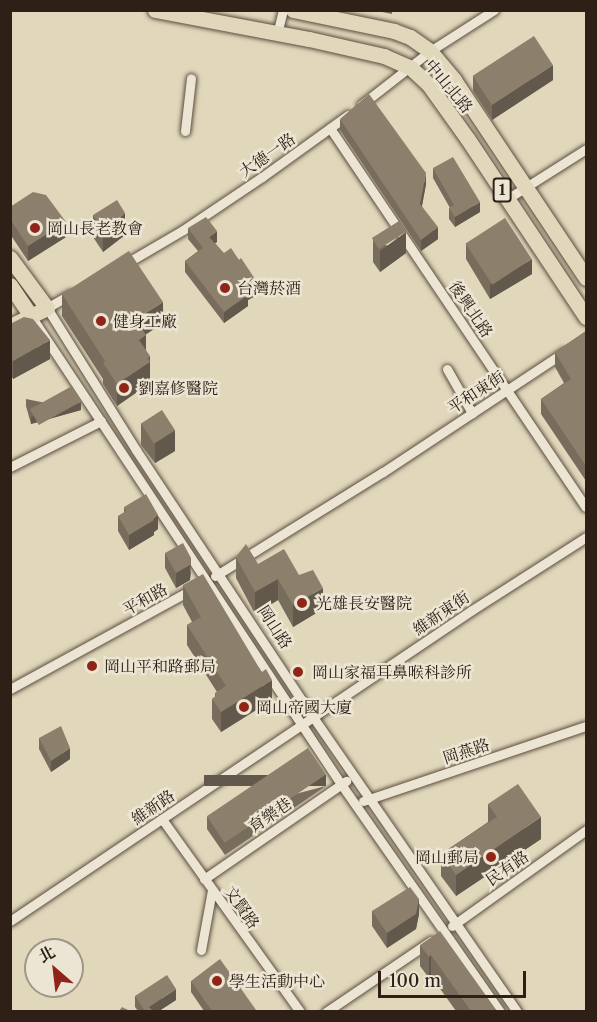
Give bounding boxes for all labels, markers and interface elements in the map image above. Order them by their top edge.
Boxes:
street label: 中山北路 [421,55,477,117]
street label: 大德一路 [235,129,299,181]
road number: 1 [492,178,512,202]
place label: 岡山長老教會 [47,218,143,238]
marker: 岡山長老教會 [28,221,42,235]
street label: 後興北路 [445,277,497,341]
place label: 台灣菸酒 [237,278,301,298]
marker: 台灣菸酒 [218,281,232,295]
place label: 健身工廠 [113,311,177,331]
marker: 健身工廠 [94,314,108,328]
street label: 平和東街 [444,367,508,417]
place label: 劉嘉修醫院 [138,378,218,398]
marker: 劉嘉修醫院 [115,379,133,397]
street label: 平和路 [119,579,171,619]
street label: 維新東街 [409,587,473,639]
place label: 光雄長安醫院 [316,593,412,613]
marker: 光雄長安醫院 [293,594,311,612]
street label: 岡山路 [254,602,296,652]
place label: 岡山平和路郵局 [104,656,216,676]
marker: 岡山平和路郵局 [85,659,99,673]
place label: 岡山家福耳鼻喉科診所 [312,662,472,682]
marker: 岡山家福耳鼻喉科診所 [289,663,307,681]
place label: 岡山帝國大廈 [256,697,352,717]
marker: 岡山帝國大廈 [237,700,251,714]
street label: 岡燕路 [440,734,492,768]
street label: 維新路 [128,786,178,828]
street label: 育樂巷 [245,794,295,836]
street label: 民有路 [482,846,532,890]
place label: 岡山郵局 [415,847,479,867]
marker: 岡山郵局 [484,850,498,864]
street label: 文賢路 [220,882,264,932]
north arrow [24,938,84,998]
text: 北 [35,941,58,966]
scale bar [381,959,530,997]
text: 100 m [389,970,441,992]
place label: 學生活動中心 [229,971,325,991]
marker: 學生活動中心 [210,974,224,988]

